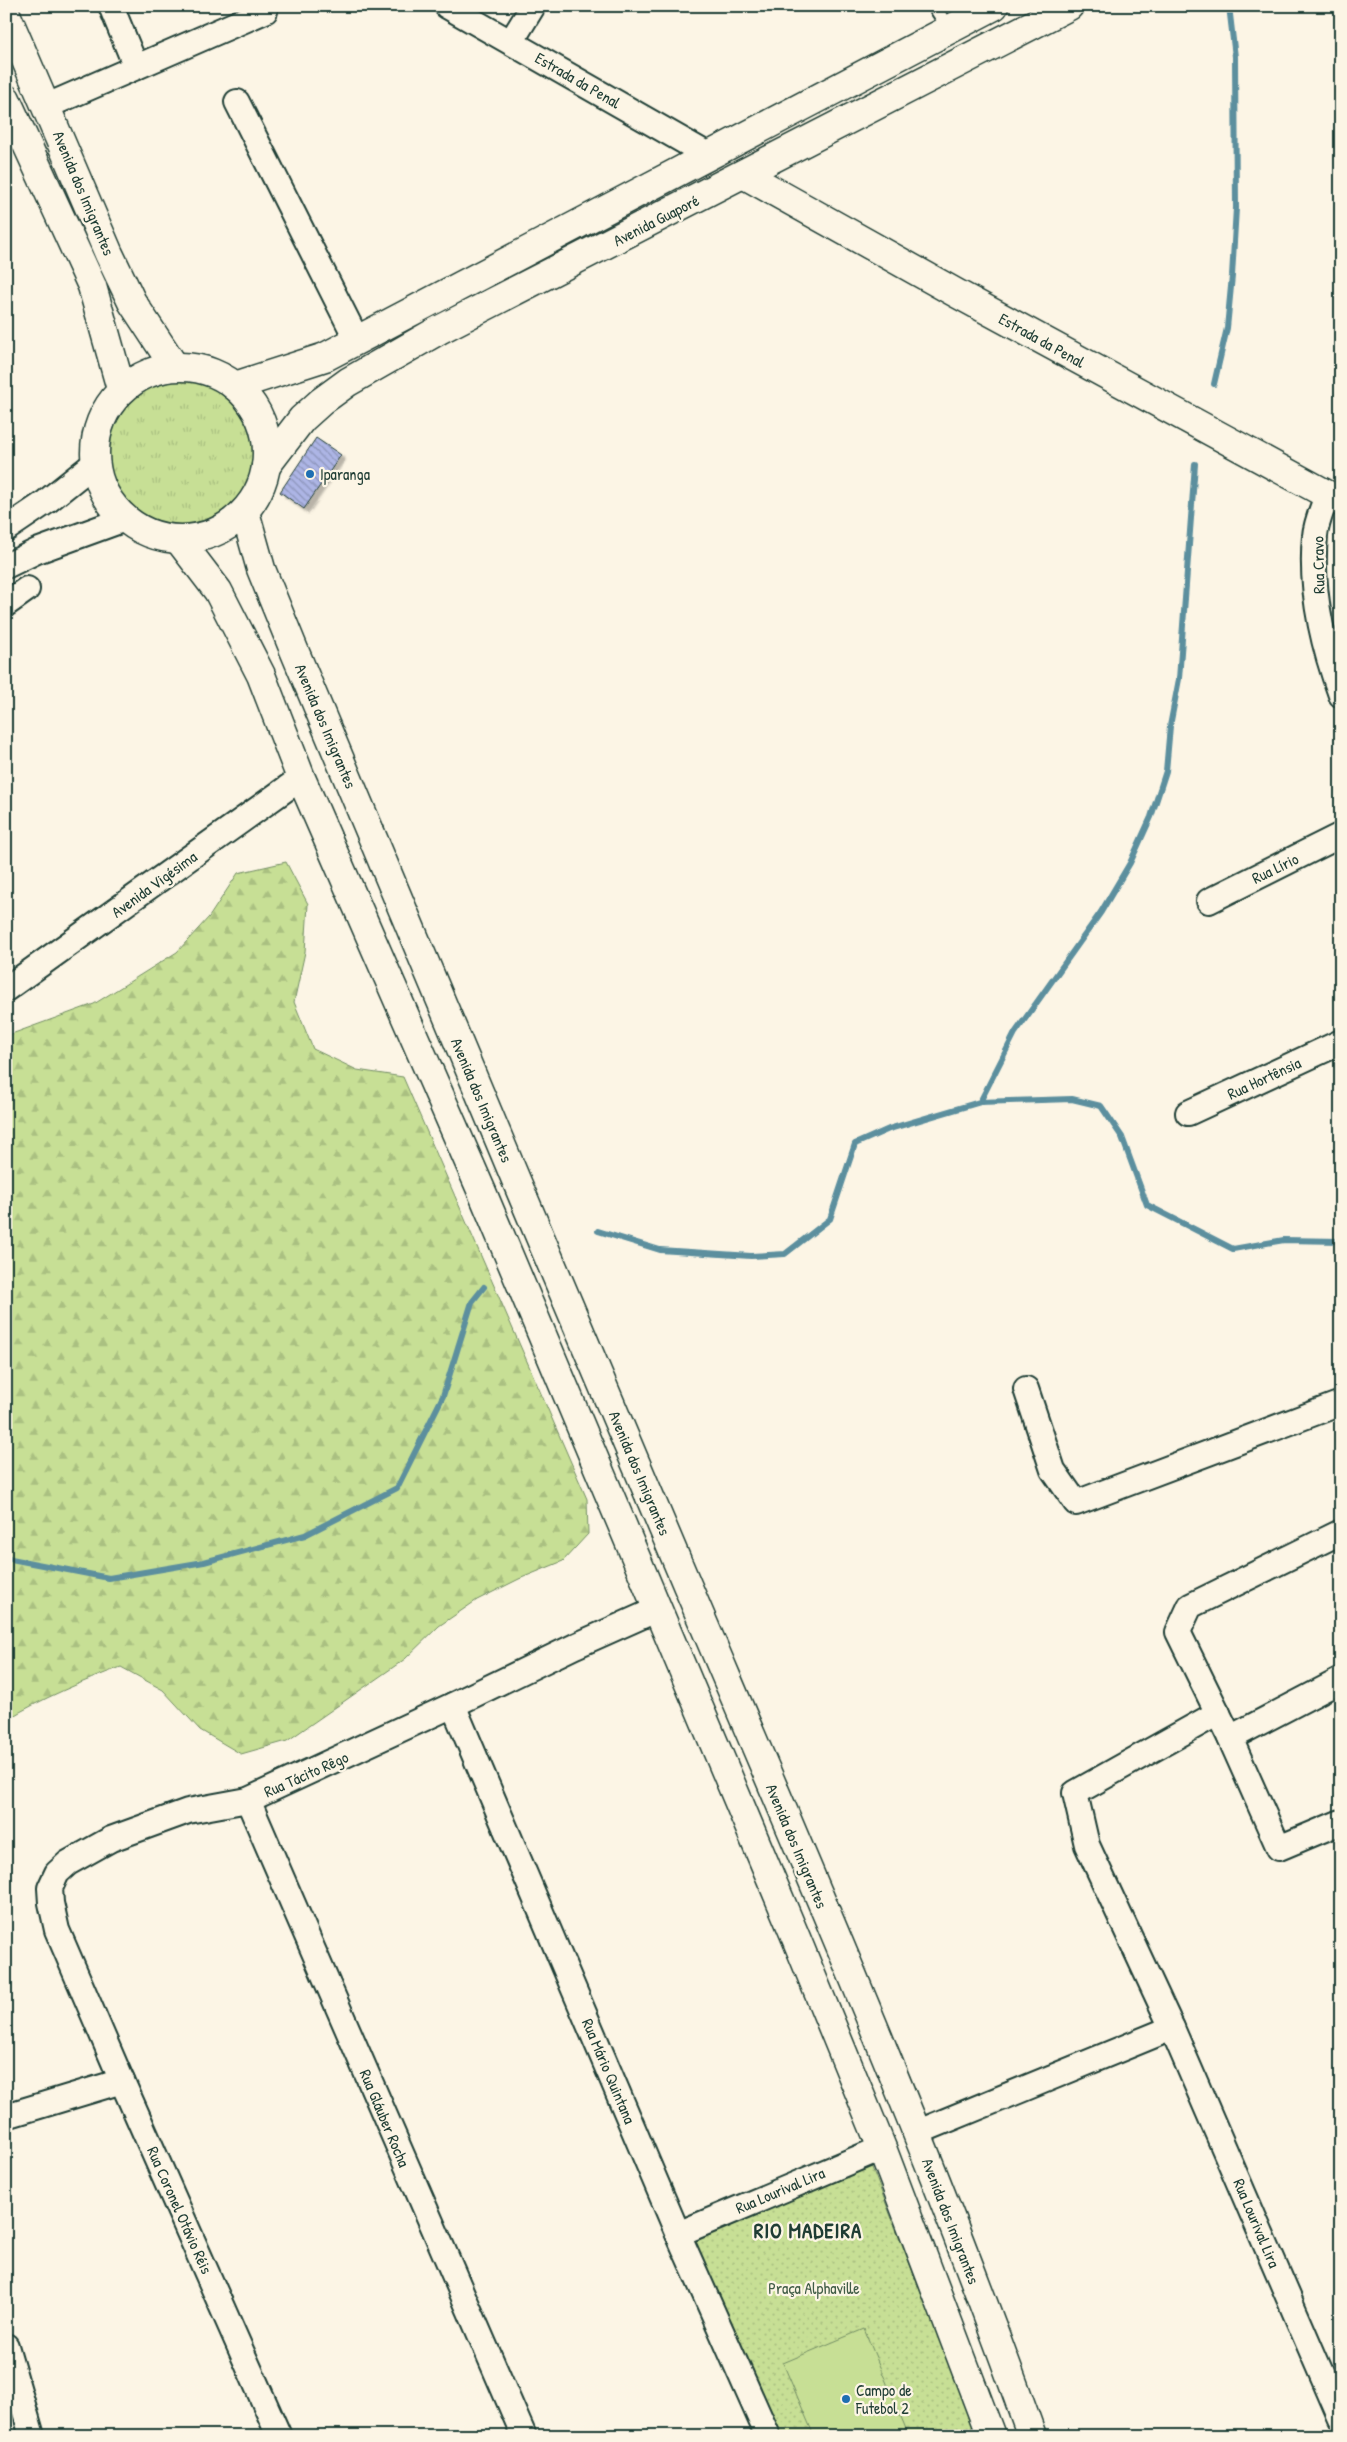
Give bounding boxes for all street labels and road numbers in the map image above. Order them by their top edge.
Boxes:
street label: Estrada da Penal [531,47,625,114]
street label: Avenida dos Imigrantes [48,127,120,259]
street label: Avenida Guaporé [609,189,703,251]
street label: Estrada da Penal [995,307,1090,373]
street label: Rua Cravo [1306,535,1330,594]
street label: Avenida dos Imigrantes [290,660,362,792]
street label: Avenida Vigésima [107,846,201,922]
street label: Rua Lírio [1248,847,1302,889]
street label: Avenida dos Imigrantes [446,1034,518,1166]
street label: Rua Hortênsia [1224,1051,1304,1105]
street label: Avenida dos Imigrantes [604,1407,676,1539]
street label: Rua Tácito Rêgo [260,1745,352,1802]
street label: Avenida dos Imigrantes [761,1780,833,1912]
street label: Rua Mário Quintana [577,2015,641,2127]
street label: Rua Gláuber Rocha [355,2066,415,2170]
street label: Rua Coronel Otávio Réis [142,2143,218,2277]
street label: Avenida dos Imigrantes [917,2155,985,2287]
street label: Rua Lourival Lira [732,2161,828,2219]
street label: Rua Lourival Lira [1228,2175,1286,2271]

